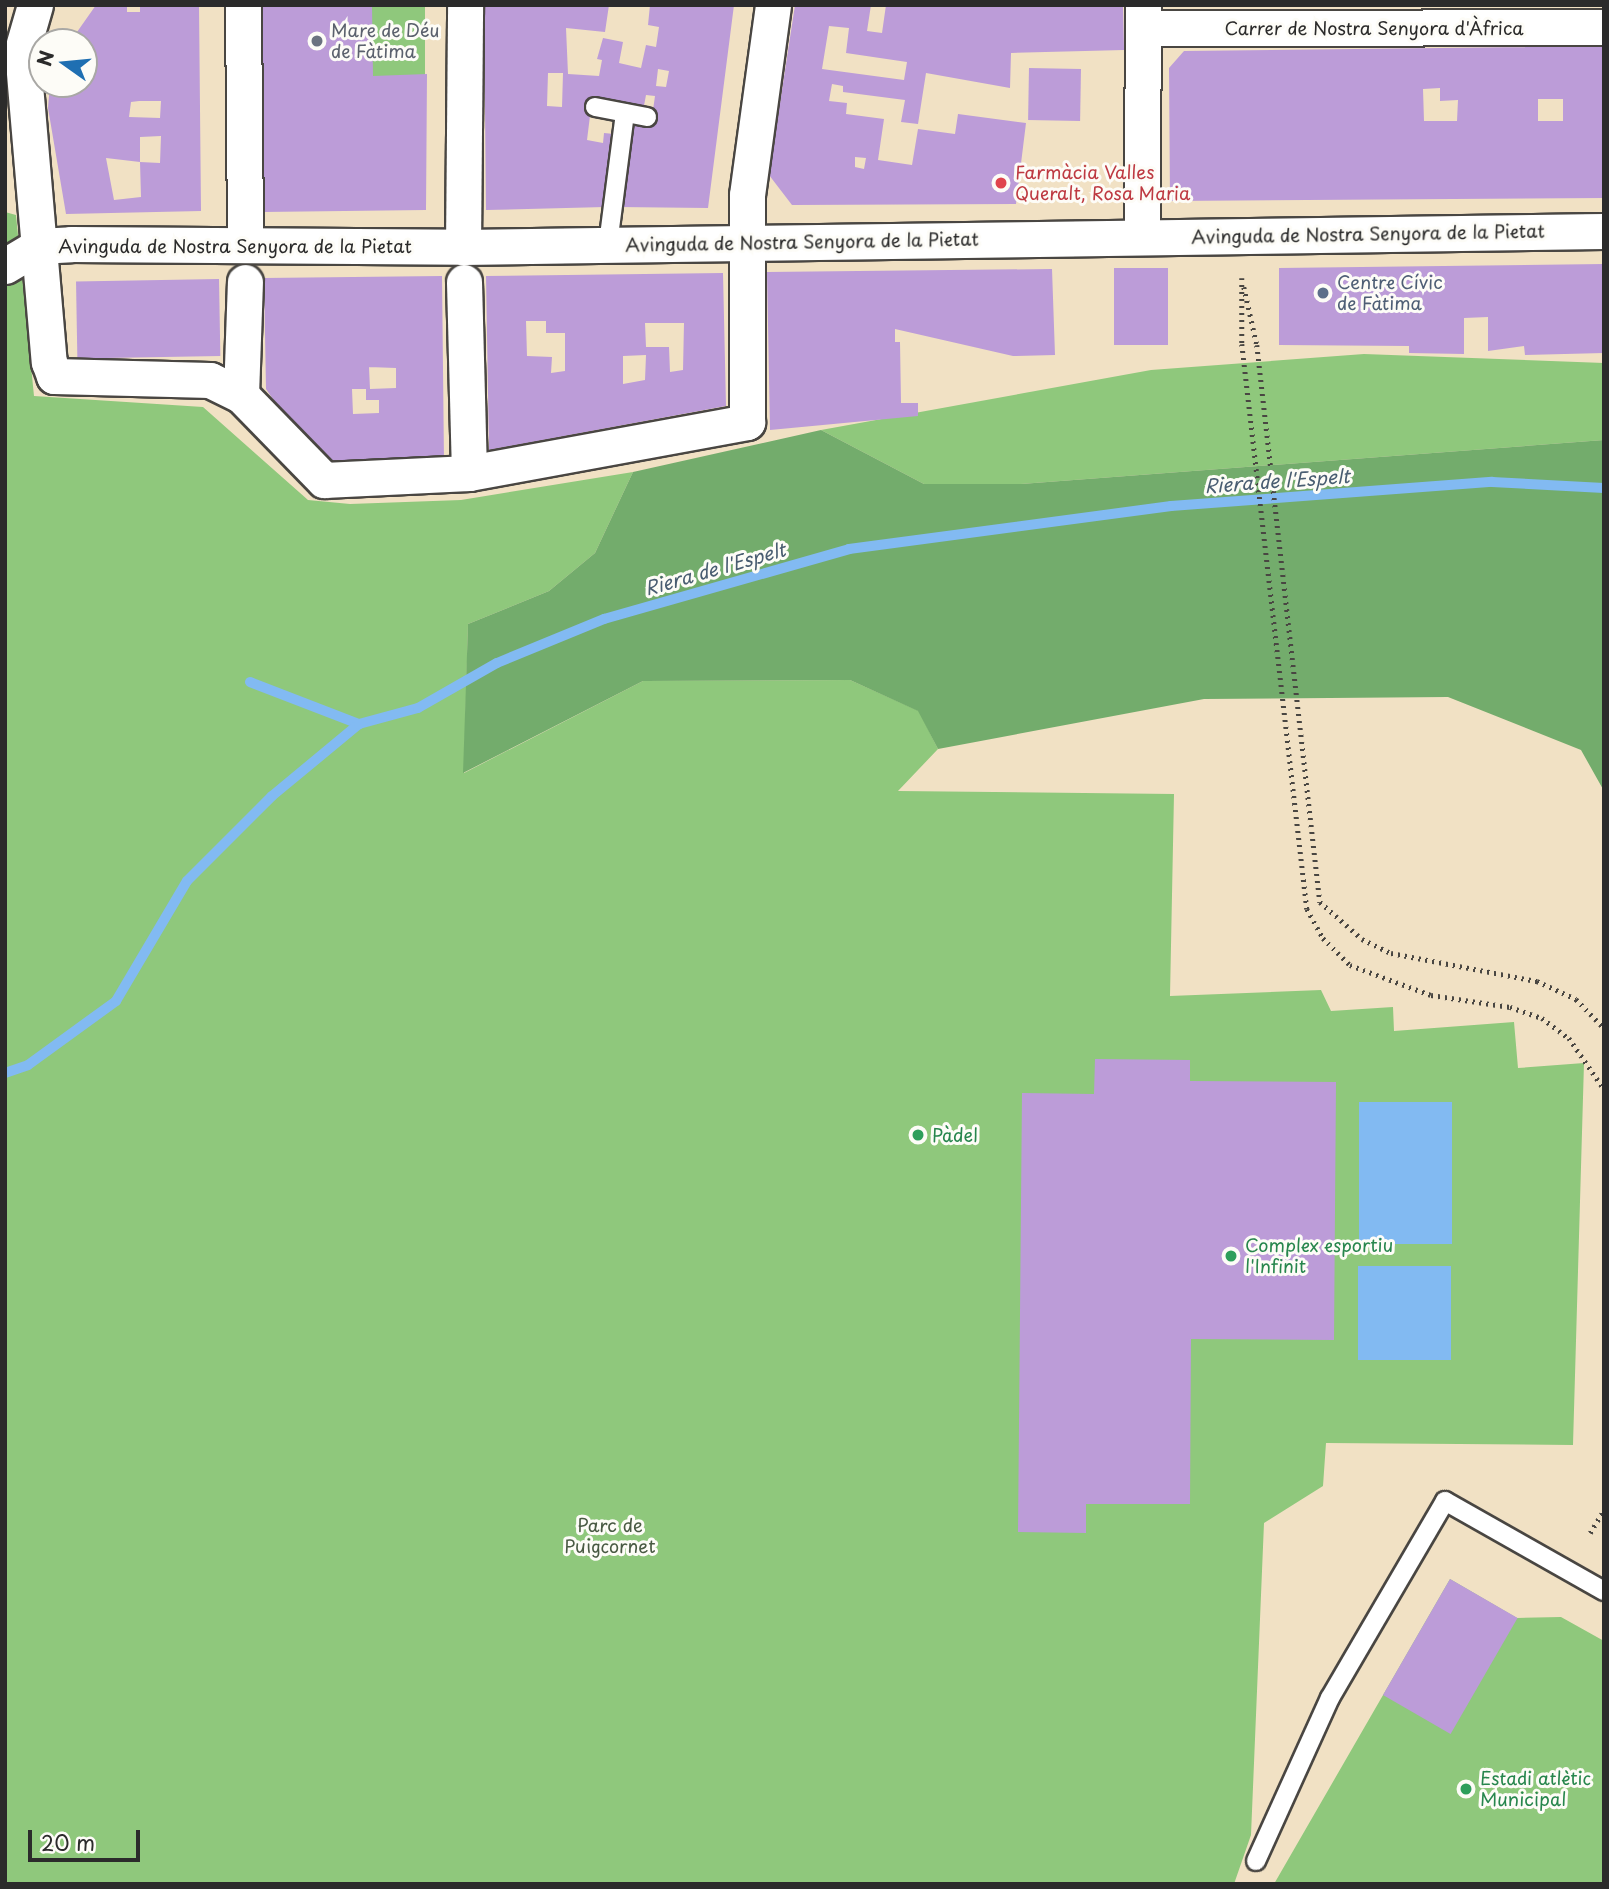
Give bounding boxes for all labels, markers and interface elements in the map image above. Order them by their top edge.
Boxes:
street label: Carrer de Nostra Senyora d'Àfrica [1224,17,1524,39]
place label: Mare de Déu de Fàtima [331,20,442,62]
north arrow [28,28,98,98]
marker: Mare de Déu de Fàtima [309,33,325,49]
text: N [29,47,60,69]
place label: Farmàcia Valles Queralt, Rosa Maria [1015,162,1190,204]
marker: Farmàcia Valles Queralt, Rosa Maria [993,175,1009,191]
street label: Avinguda de Nostra Senyora de la Pietat [1191,220,1545,248]
street label: Avinguda de Nostra Senyora de la Pietat [625,228,979,256]
street label: Avinguda de Nostra Senyora de la Pietat [58,235,412,257]
place label: Centre Cívic de Fàtima [1337,272,1444,314]
marker: Centre Cívic de Fàtima [1315,285,1331,301]
water label: Riera de l'Espelt [1203,465,1351,497]
water label: Riera de l'Espelt [642,538,788,600]
place label: Pàdel [932,1124,978,1146]
marker: Pàdel [910,1127,926,1143]
place label: Complex esportiu l'Infinit [1245,1235,1395,1278]
marker: Complex esportiu l'Infinit [1223,1248,1239,1264]
park label: Parc de Puigcornet [564,1515,656,1558]
place label: Estadi atlètic Municipal [1480,1768,1592,1810]
marker: Estadi atlètic Municipal [1458,1781,1474,1797]
scale bar [32,1815,144,1859]
text: 20 m [41,1826,95,1858]

